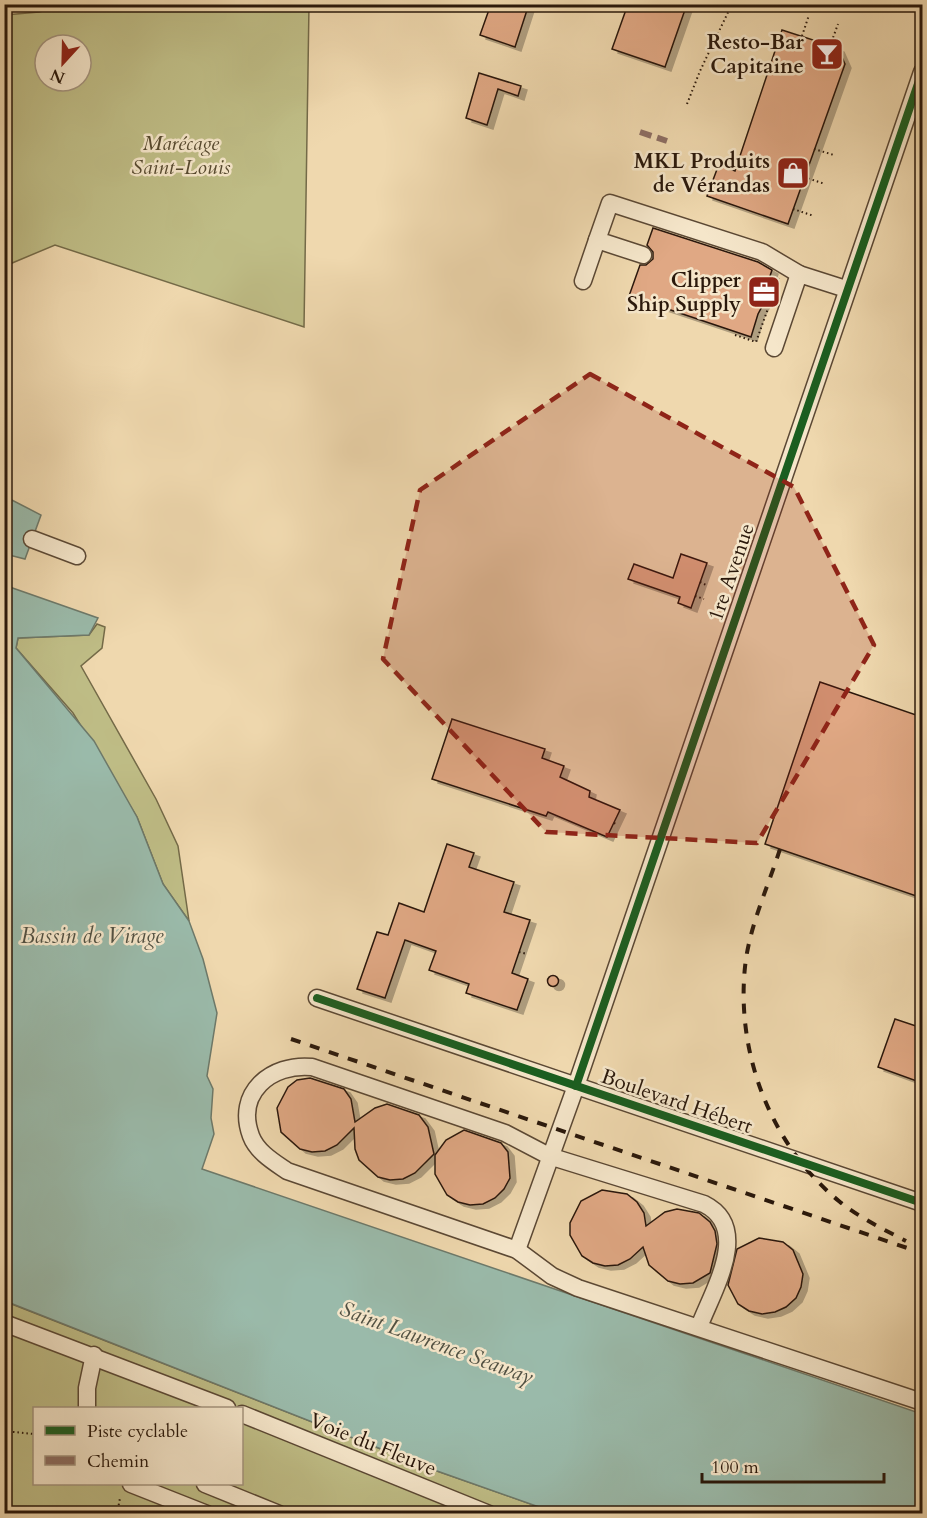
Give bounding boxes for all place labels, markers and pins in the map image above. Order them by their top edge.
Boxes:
place label: Resto-Bar Capitaine [707,28,805,81]
bar icon: Resto-Bar Capitaine [809,36,845,72]
place label: MKL Produits de Vérandas [634,147,770,200]
shop icon: MKL Produits de Vérandas [775,155,811,191]
place label: Clipper Ship Supply [627,266,742,319]
office icon: Clipper Ship Supply [746,274,782,310]

